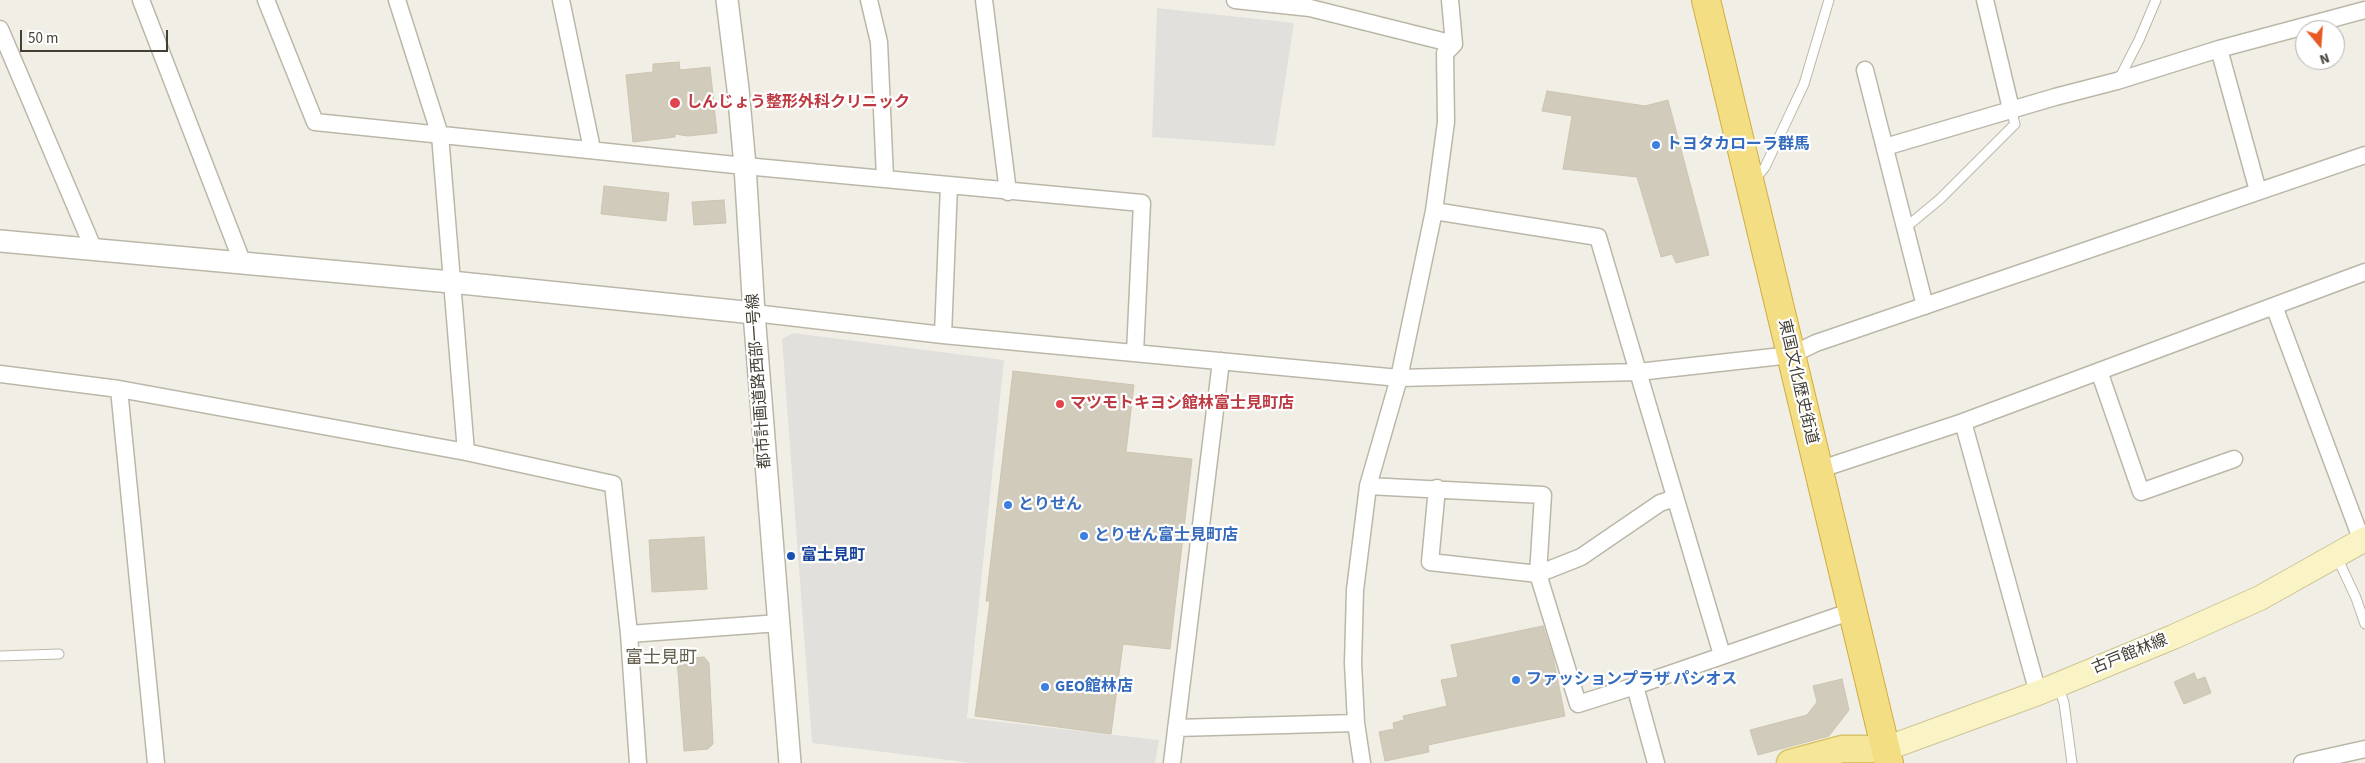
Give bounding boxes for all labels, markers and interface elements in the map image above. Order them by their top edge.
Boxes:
scale bar [22,20,170,52]
north arrow [2295,20,2345,70]
text: 50 m [28,28,58,49]
text: N [2317,47,2332,69]
place label: しんじょう整形外科クリニック [686,93,910,113]
marker: しんじょう整形外科クリニック [668,96,682,110]
place label: トヨタカローラ群馬 [1666,135,1810,155]
marker: トヨタカローラ群馬 [1650,139,1662,151]
street label: 都市計画道路西部一号線 [744,293,776,469]
street label: 東国文化歴史街道 [1773,317,1821,447]
place label: マツモトキヨシ館林富士見町店 [1070,394,1294,414]
marker: マツモトキヨシ館林富士見町店 [1054,398,1066,410]
place label: とりせん [1018,495,1082,515]
marker: とりせん [1002,499,1014,511]
place label: とりせん富士見町店 [1094,526,1238,546]
marker: とりせん富士見町店 [1078,530,1090,542]
place label: 富士見町 [801,546,865,566]
marker: 富士見町 [785,550,797,562]
street label: 古戸館林線 [2089,631,2171,679]
district label: 富士見町 [625,648,697,670]
place label: ファッションプラザ パシオス [1526,670,1737,690]
marker: ファッションプラザ パシオス [1510,674,1522,686]
place label: GEO館林店 [1055,677,1133,697]
marker: GEO館林店 [1039,681,1051,693]

